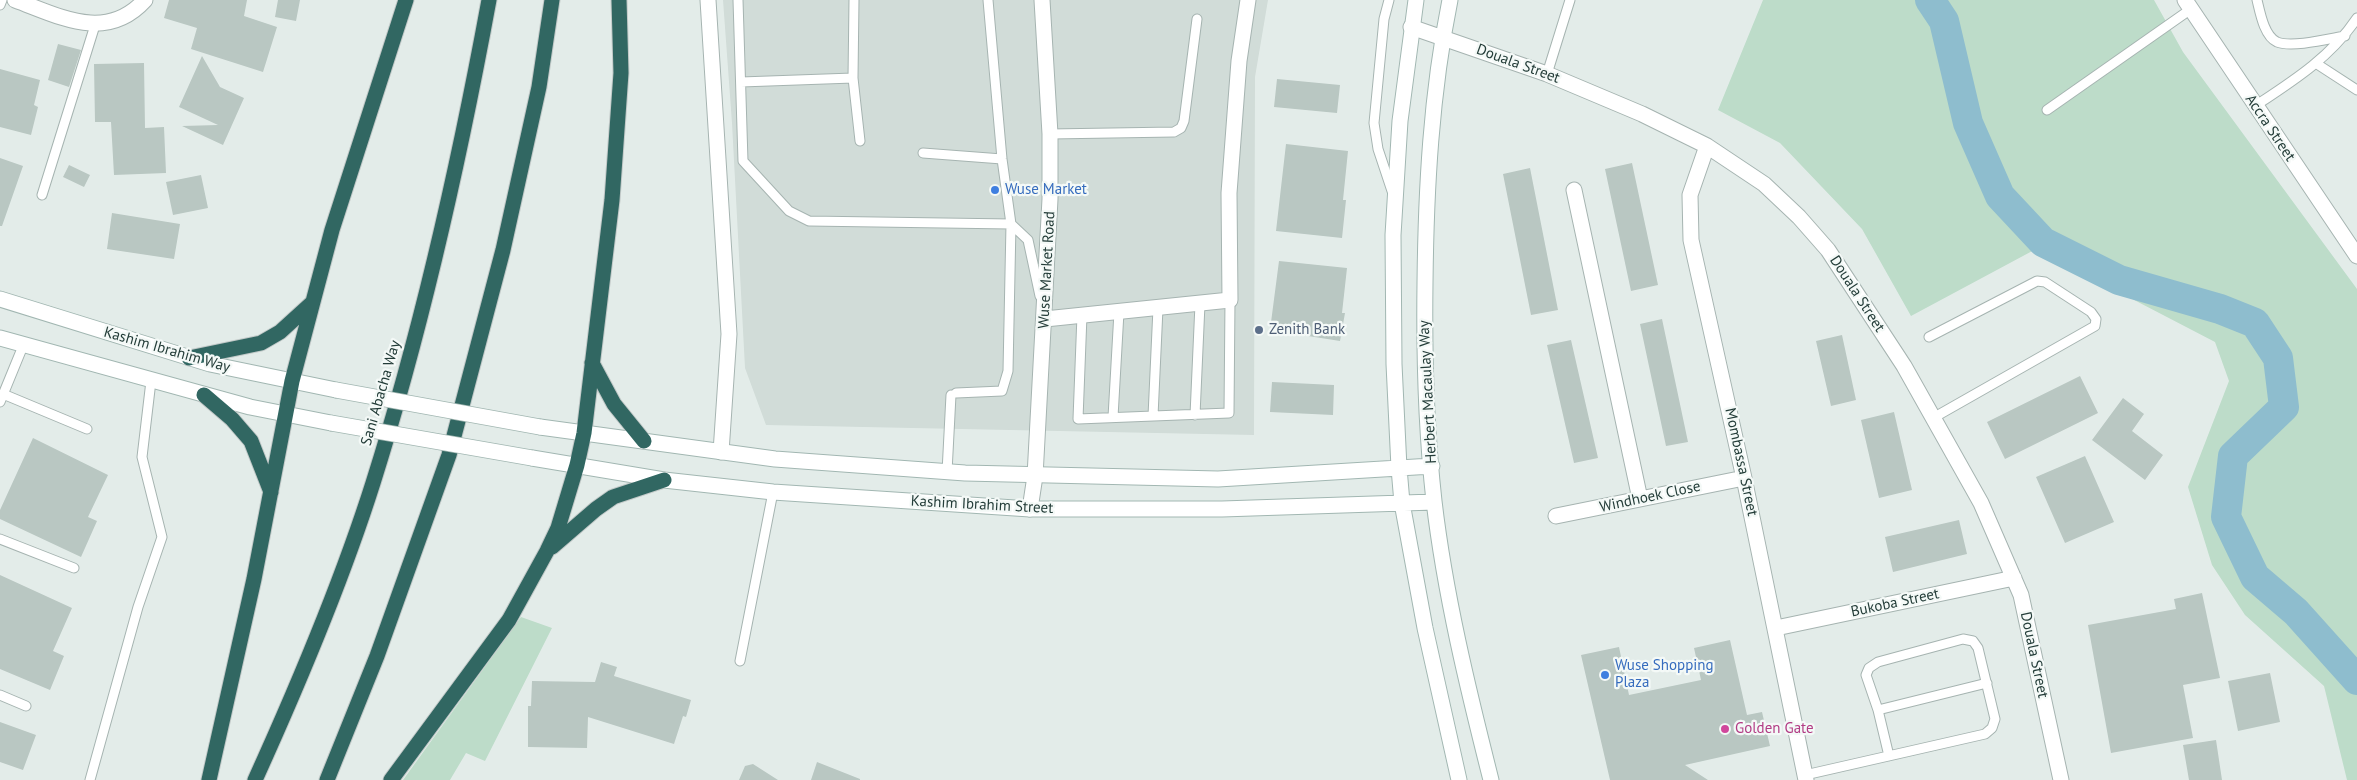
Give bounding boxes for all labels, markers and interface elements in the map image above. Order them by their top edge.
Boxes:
street label: Douala Street [1474,41,1562,87]
street label: Accra Street [2241,91,2299,165]
place label: Wuse Market [1005,181,1087,199]
marker: Wuse Market [989,184,1001,196]
street label: Wuse Market Road [1035,211,1059,329]
street label: Douala Street [1826,252,1888,336]
street label: Herbert Macaulay Way [1415,320,1441,464]
place label: Zenith Bank [1269,321,1345,339]
street label: Kashim Ibrahim Way [102,323,232,377]
marker: Zenith Bank [1253,324,1265,336]
street label: Sani Abacha Way [357,338,405,448]
street label: Mombassa Street [1721,406,1761,518]
street label: Windhoek Close [1598,478,1702,516]
street label: Kashim Ibrahim Street [910,492,1054,518]
street label: Bukoba Street [1849,585,1941,621]
street label: Douala Street [2016,610,2052,700]
place label: Wuse Shopping Plaza [1615,657,1714,692]
marker: Wuse Shopping Plaza [1599,669,1611,681]
place label: Golden Gate [1735,720,1814,738]
marker: Golden Gate [1719,723,1731,735]

